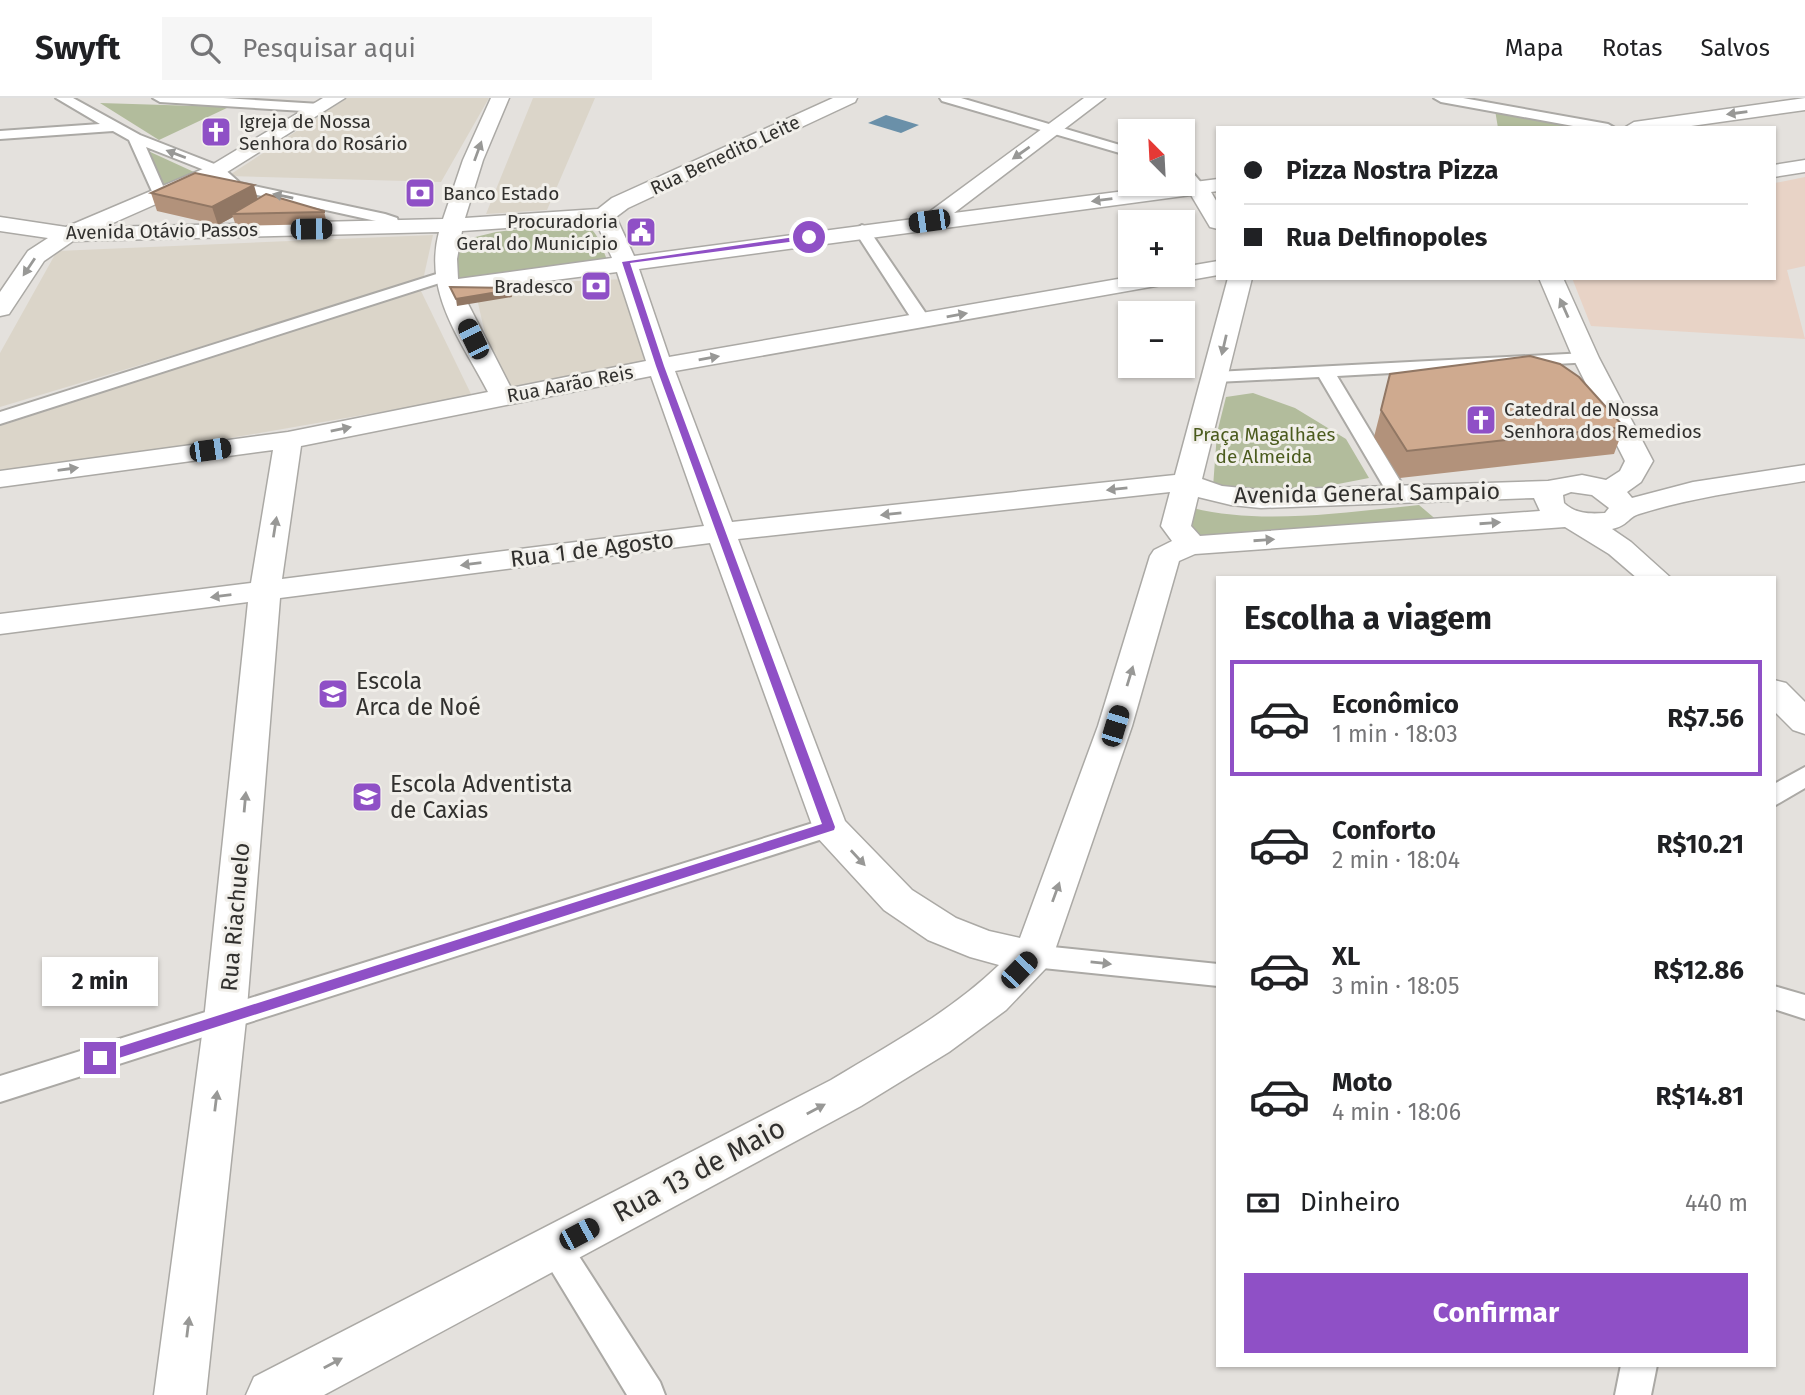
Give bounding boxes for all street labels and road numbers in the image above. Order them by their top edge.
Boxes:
street label: Rua Benedito Leite [647,110,803,200]
street label: Avenida Otávio Passos [66,218,258,244]
street label: Rua Aarão Reis [505,360,635,408]
street label: Avenida General Sampaio [1234,477,1500,509]
street label: Rua 1 de Agosto [509,525,675,573]
street label: Rua Riachuelo [215,841,255,993]
street label: Rua 13 de Maio [607,1111,791,1229]

